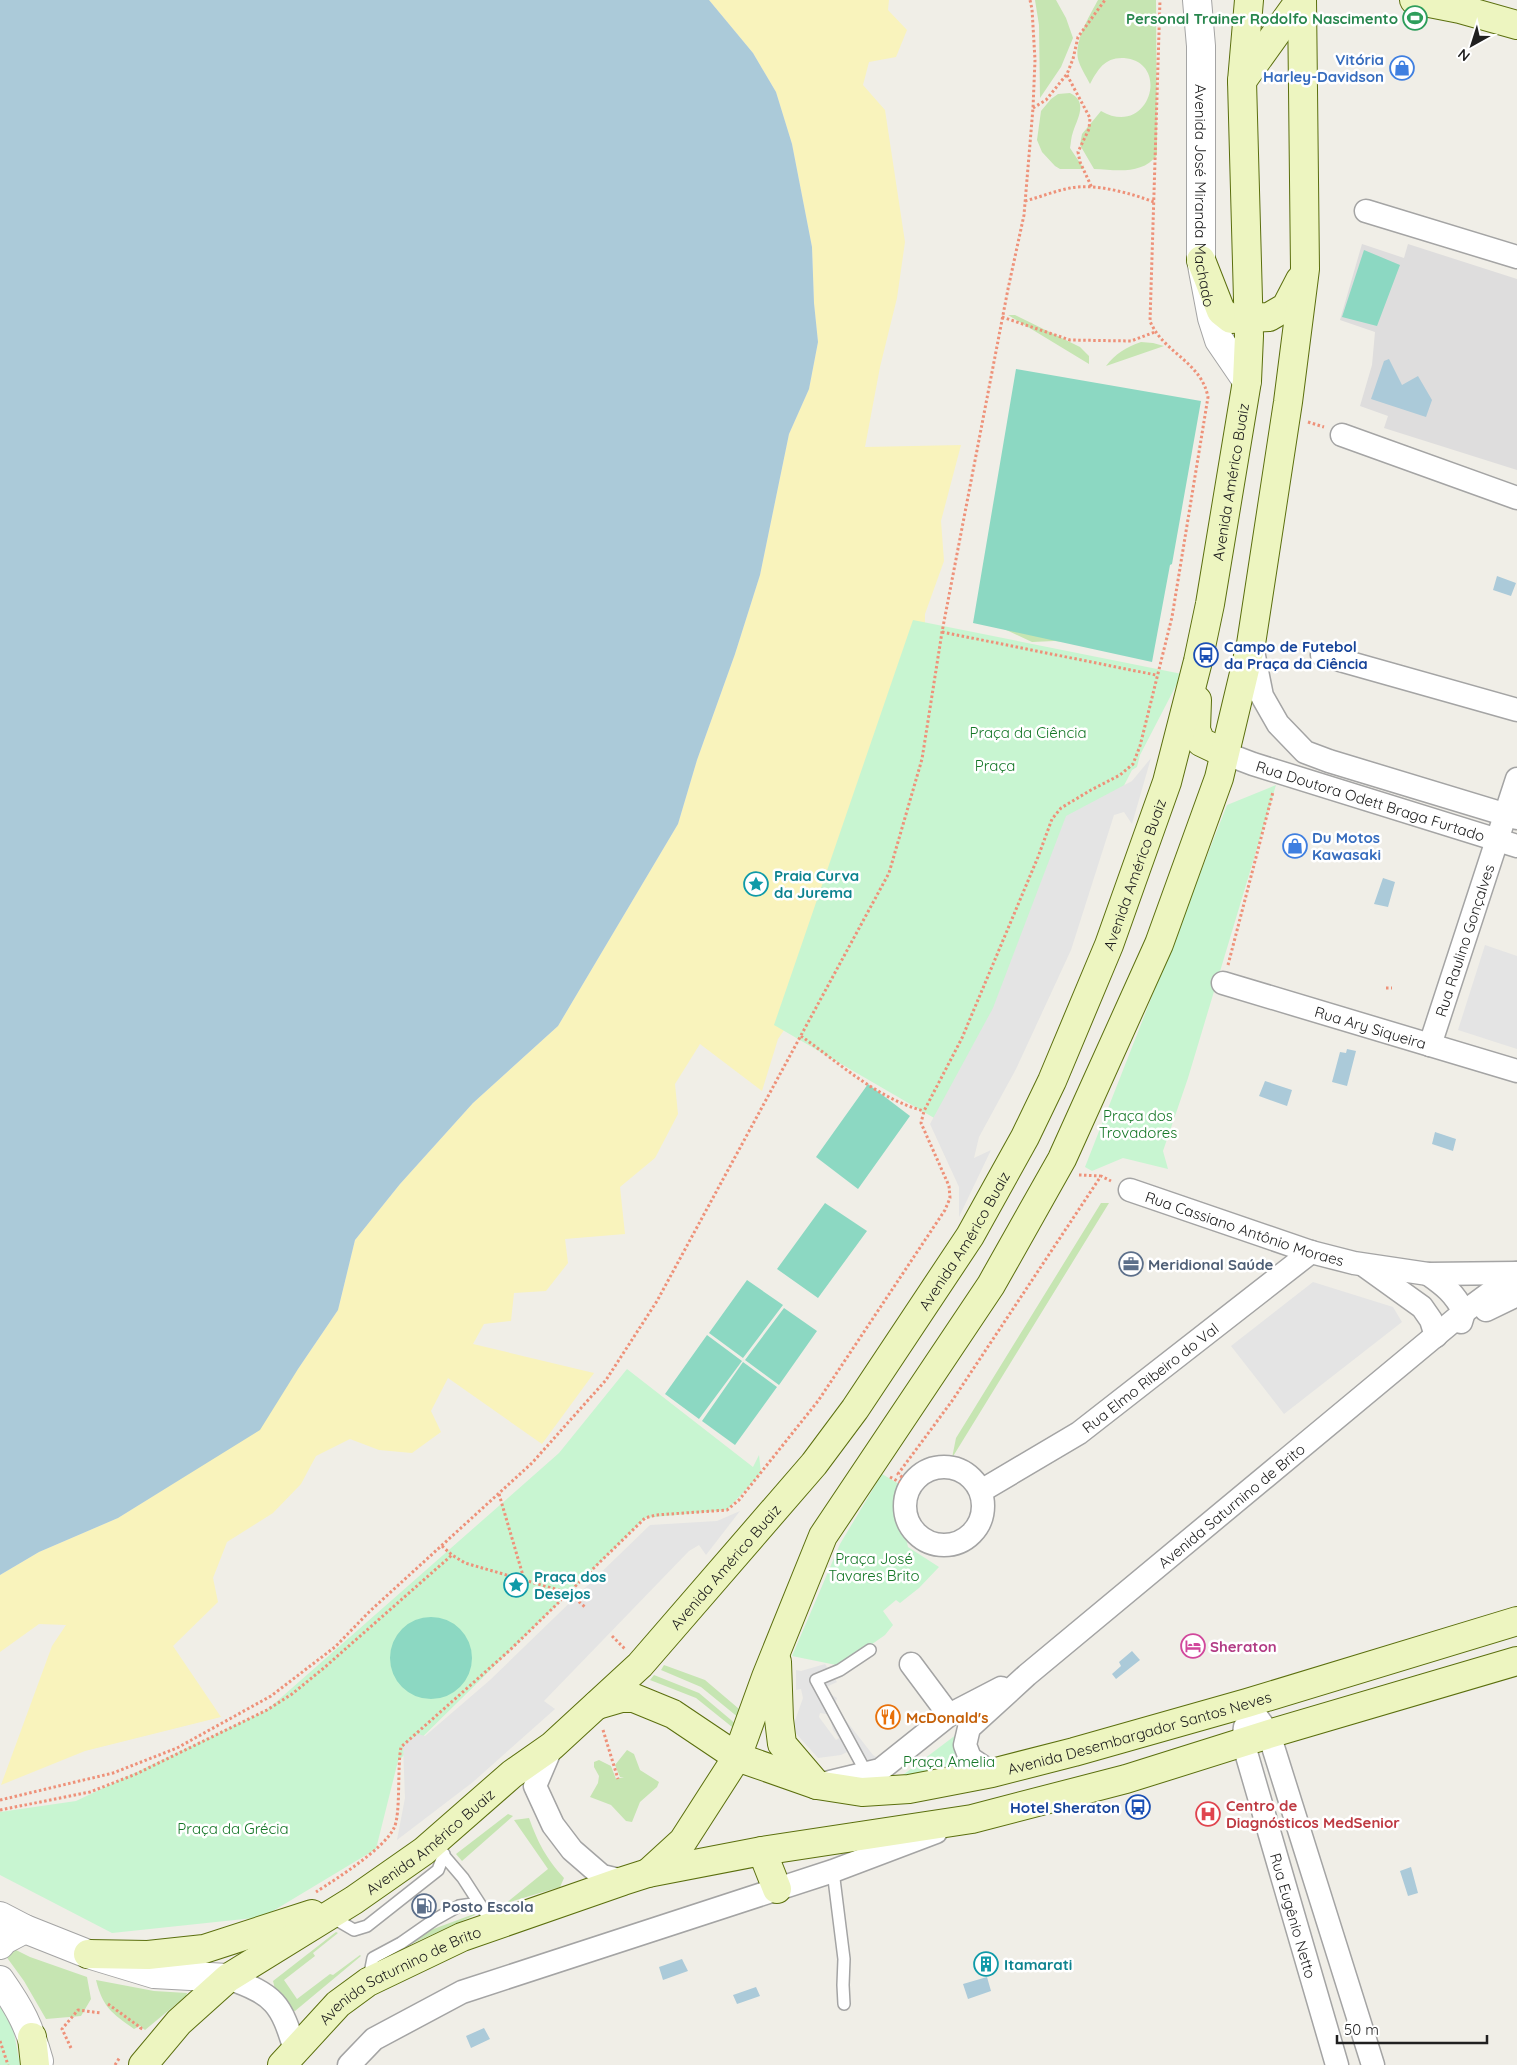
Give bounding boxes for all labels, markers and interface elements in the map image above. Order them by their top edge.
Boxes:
sports icon: Personal Trainer Rodolfo Nascimento [1402,5,1428,31]
place label: Personal Trainer Rodolfo Nascimento [1126,9,1398,28]
north arrow [1447,20,1497,70]
text: N [1454,45,1473,65]
place label: Vitória Harley-Davidson [1263,50,1384,86]
shop icon: Vitória Harley-Davidson [1389,55,1415,81]
street label: Avenida José Miranda Machado [1192,84,1219,309]
street label: Avenida Américo Buaiz [1208,402,1253,562]
place label: Campo de Futebol da Praça da Ciência [1224,637,1368,673]
bus stop icon: Campo de Futebol da Praça da Ciência [1193,642,1219,668]
park label: Praça da Ciência [969,723,1087,742]
park label: Praça [975,756,1015,775]
street label: Rua Doutora Odett Braga Furtado [1254,756,1487,845]
street label: Avenida Américo Buaiz [1098,796,1170,953]
place label: Du Motos Kawasaki [1312,828,1381,864]
shop icon: Du Motos Kawasaki [1282,833,1308,859]
street label: Rua Raulino Gonçalves [1430,862,1498,1019]
place label: Praia Curva da Jurema [774,866,859,902]
place icon: Praia Curva da Jurema [743,871,769,897]
street label: Rua Ary Siqueira [1312,1001,1429,1053]
park label: Praça dos Trovadores [1099,1106,1177,1142]
street label: Avenida Américo Buaiz [914,1168,1014,1314]
street label: Rua Cassiano Antônio Moraes [1143,1187,1346,1270]
office icon: Meridional Saúde [1118,1251,1144,1277]
place label: Meridional Saúde [1148,1255,1274,1274]
street label: Rua Elmo Ribeiro do Val [1078,1318,1222,1437]
street label: Avenida Saturnino de Brito [1154,1439,1308,1572]
street label: Avenida Américo Buaiz [666,1500,785,1633]
park label: Praça José Tavares Brito [828,1549,920,1585]
place label: Praça dos Desejos [534,1567,606,1603]
place icon: Praça dos Desejos [503,1572,529,1598]
hotel icon: Sheraton [1180,1633,1206,1659]
place label: Sheraton [1210,1637,1277,1656]
street label: Avenida Desembargador Santos Neves [1006,1687,1273,1778]
restaurant icon: McDonald's [875,1704,901,1730]
place label: McDonald's [906,1708,988,1727]
park label: Praça Amelia [903,1752,995,1771]
street label: Avenida Américo Buaiz [362,1784,498,1899]
bus stop icon: Hotel Sheraton [1125,1794,1151,1820]
place label: Centro de Diagnósticos MedSenior [1226,1796,1400,1832]
place label: Hotel Sheraton [1010,1798,1120,1817]
hospital icon: Centro de Diagnósticos MedSenior [1195,1801,1221,1827]
park label: Praça da Grécia [177,1819,289,1838]
street label: Rua Eugênio Netto [1266,1851,1321,1981]
fuel station icon: Posto Escola [411,1893,437,1919]
place label: Posto Escola [442,1897,534,1916]
street label: Avenida Saturnino de Brito [315,1922,483,2028]
building icon: Itamarati [973,1951,999,1977]
place label: Itamarati [1004,1955,1072,1974]
scale bar [1337,2012,1487,2044]
text: 50 m [1344,2020,1379,2039]

